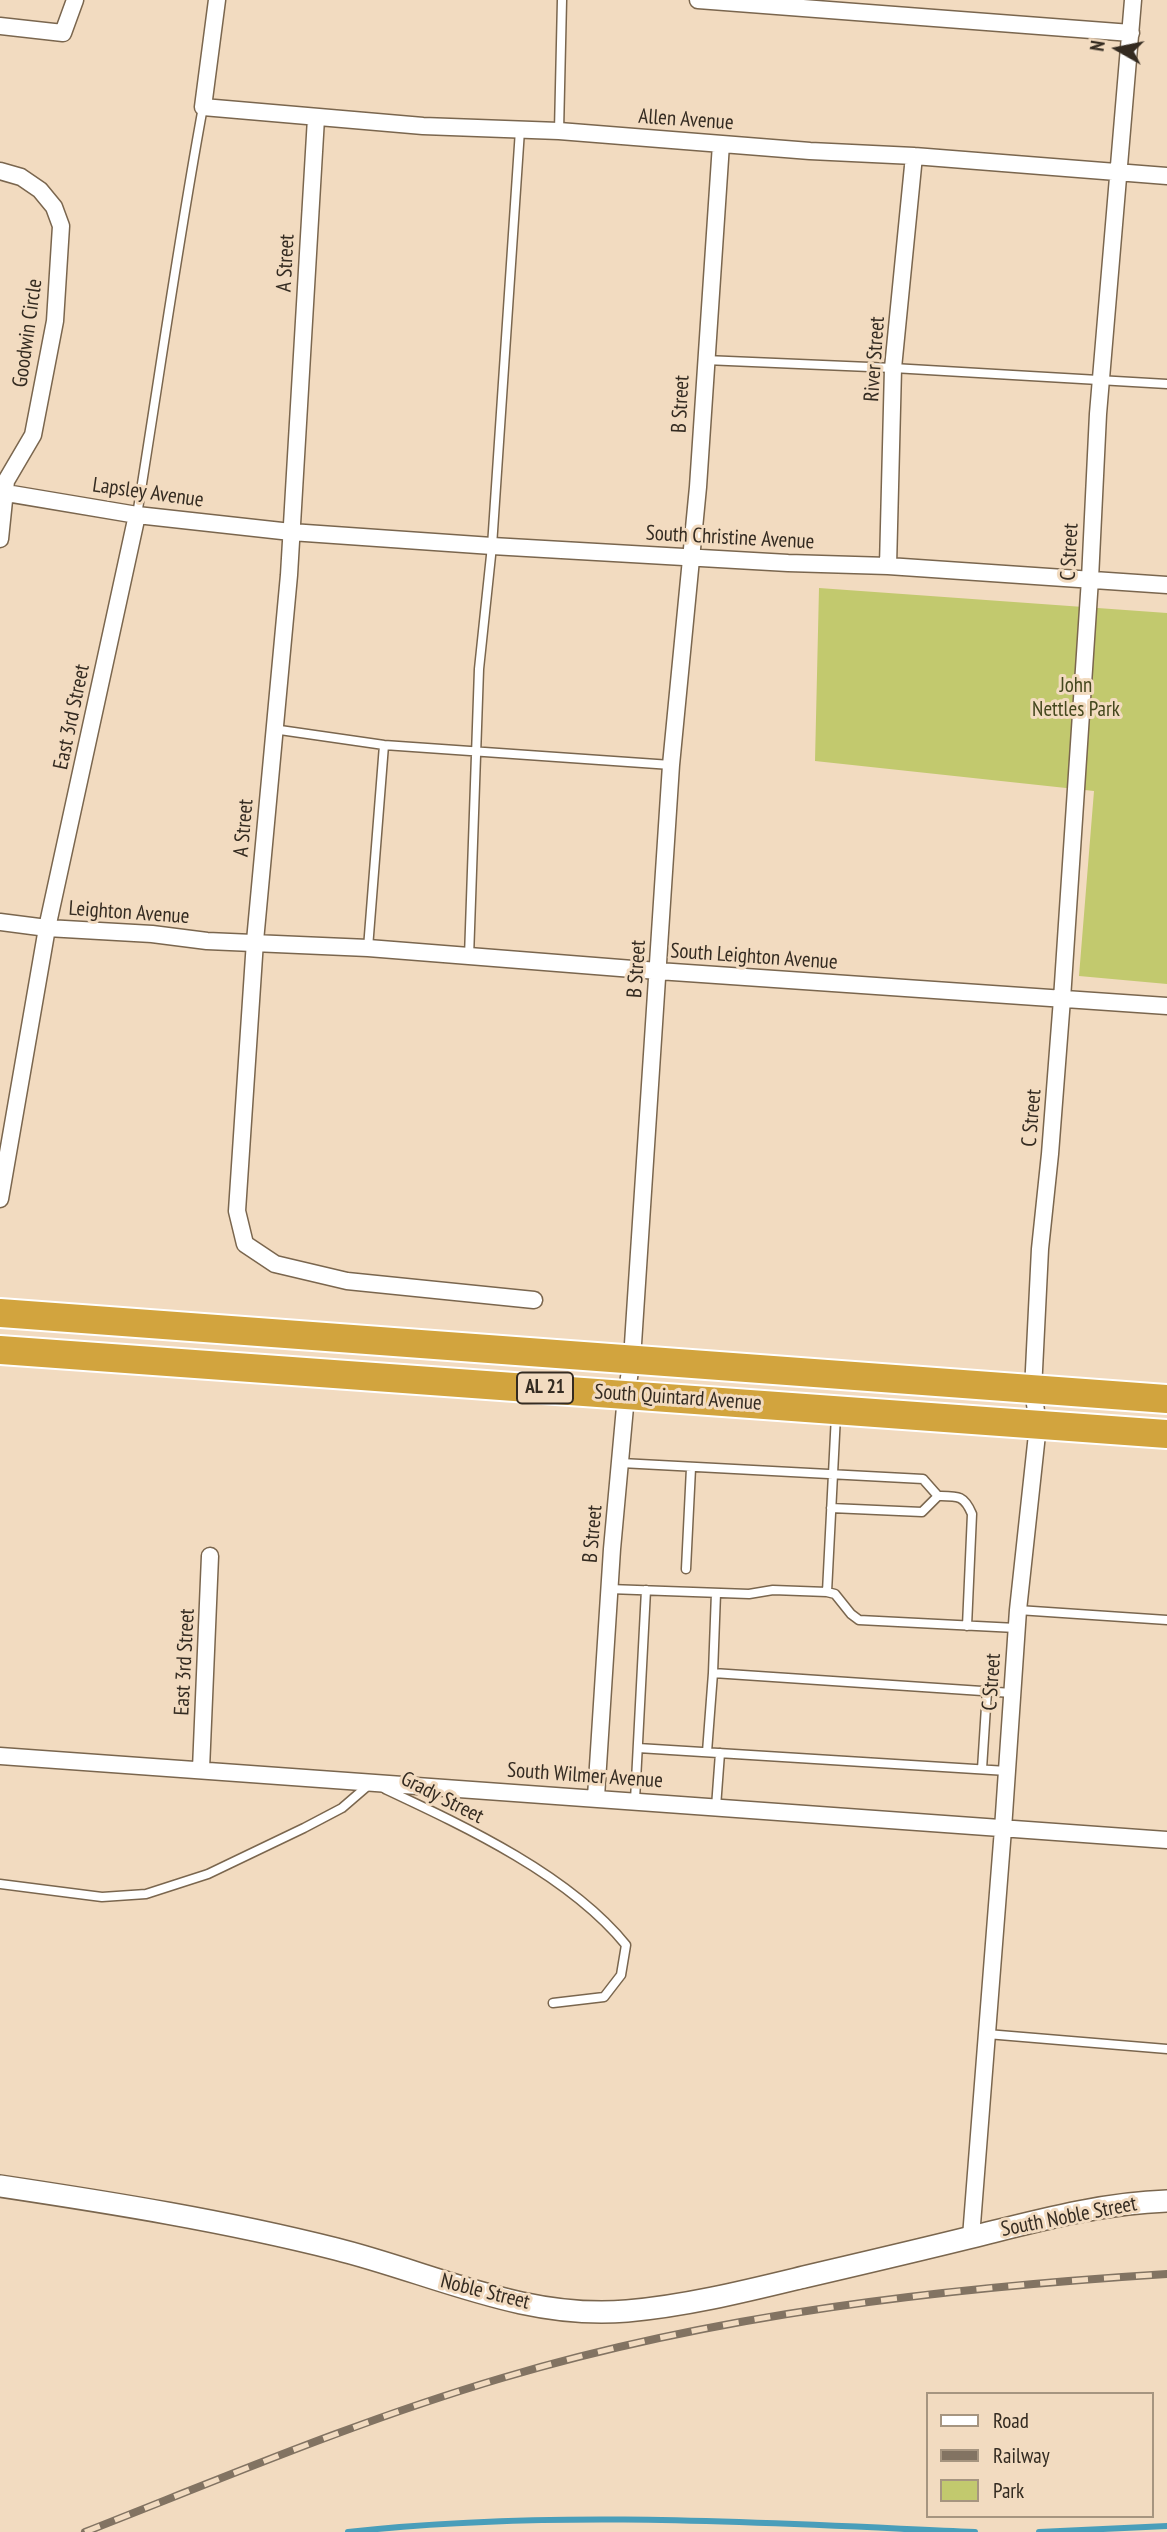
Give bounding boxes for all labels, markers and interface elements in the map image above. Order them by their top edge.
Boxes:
north arrow [1083,14,1153,84]
text: N [1085,39,1110,53]
street label: Allen Avenue [638,104,734,136]
street label: A Street [272,233,300,293]
street label: Goodwin Circle [8,277,48,389]
street label: River Street [859,316,891,402]
street label: B Street [667,374,695,434]
street label: Lapsley Avenue [91,473,205,513]
street label: South Christine Avenue [645,521,815,555]
street label: C Street [1056,523,1084,581]
street label: East 3rd Street [49,662,95,772]
park label: John Nettles Park [1032,673,1120,723]
street label: A Street [229,798,259,858]
street label: Leighton Avenue [68,896,190,930]
street label: B Street [622,939,652,999]
street label: South Leighton Avenue [670,939,838,975]
street label: C Street [1017,1088,1047,1148]
road number: AL 21 [517,1372,573,1404]
street label: South Quintard Avenue [594,1380,762,1416]
street label: B Street [578,1504,608,1564]
street label: East 3rd Street [170,1608,200,1716]
street label: C Street [977,1652,1007,1712]
street label: South Wilmer Avenue [506,1758,664,1794]
street label: Grady Street [396,1766,488,1830]
street label: South Noble Street [999,2192,1139,2242]
street label: Noble Street [438,2269,532,2315]
legend [926,2392,1153,2518]
text: Road [993,2407,1029,2434]
text: Railway [993,2442,1050,2469]
text: Park [993,2477,1024,2504]

